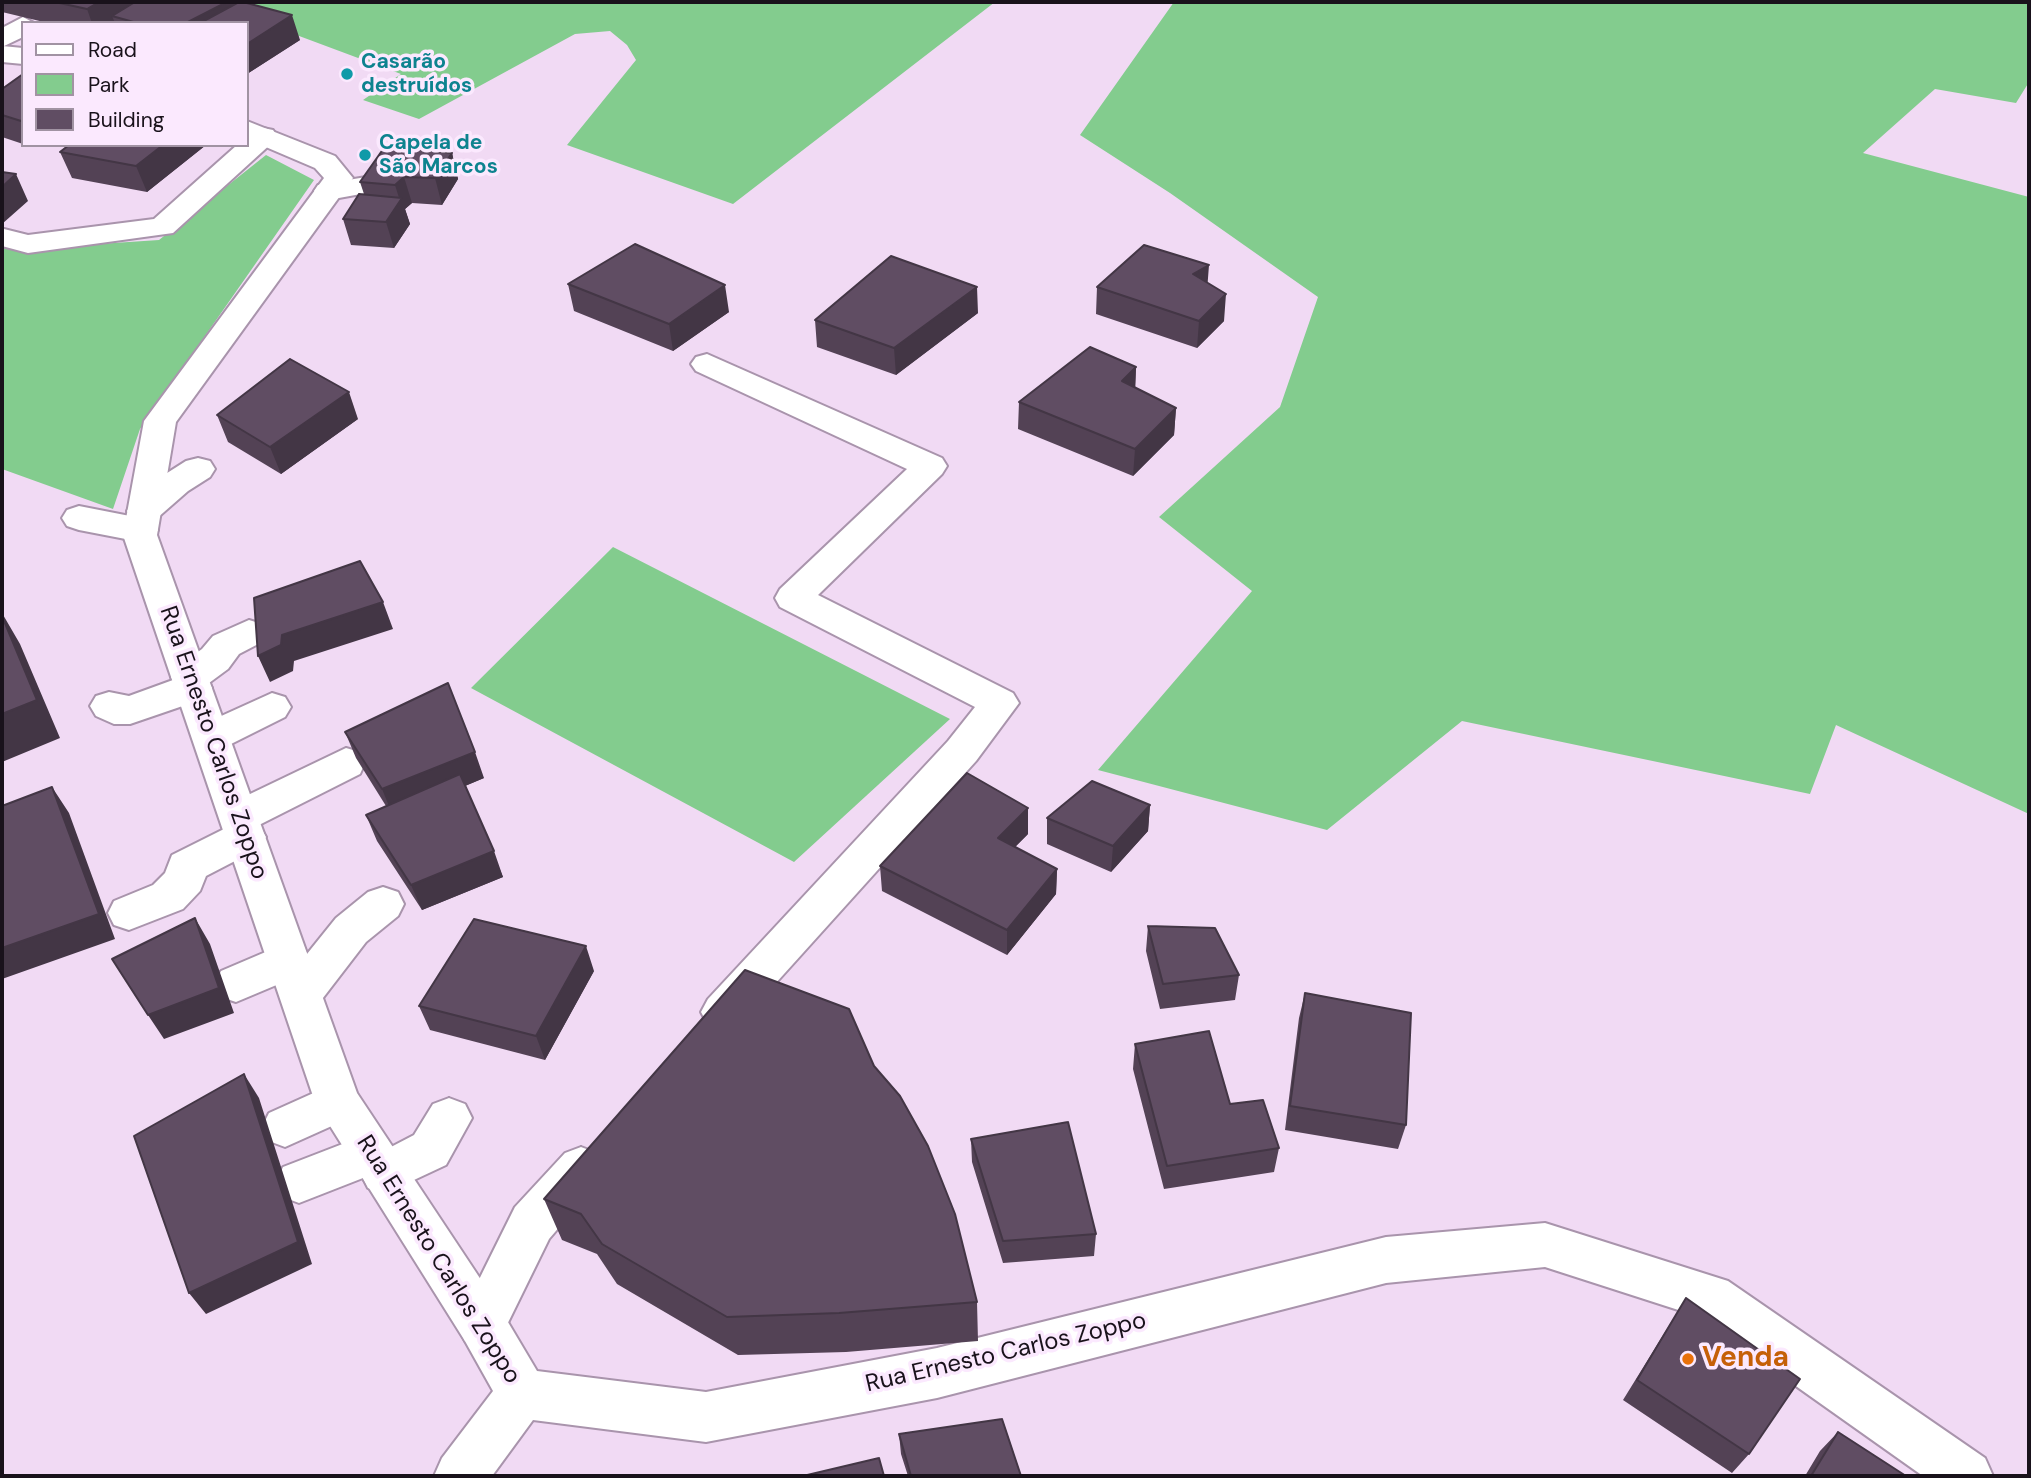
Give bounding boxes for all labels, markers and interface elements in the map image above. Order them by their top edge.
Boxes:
legend [21,21,248,147]
text: Road [88,36,137,64]
place label: Casarão destruídos [361,49,472,99]
marker: Casarão destruídos [339,66,355,82]
text: Park [88,71,129,99]
text: Building [88,106,164,134]
place label: Capela de São Marcos [379,130,498,180]
marker: Capela de São Marcos [357,147,373,163]
street label: Rua Ernesto Carlos Zoppo [153,603,273,883]
street label: Rua Ernesto Carlos Zoppo [350,1131,526,1389]
street label: Rua Ernesto Carlos Zoppo [863,1307,1149,1399]
place label: Venda [1702,1342,1789,1376]
marker: Venda [1680,1351,1696,1367]

